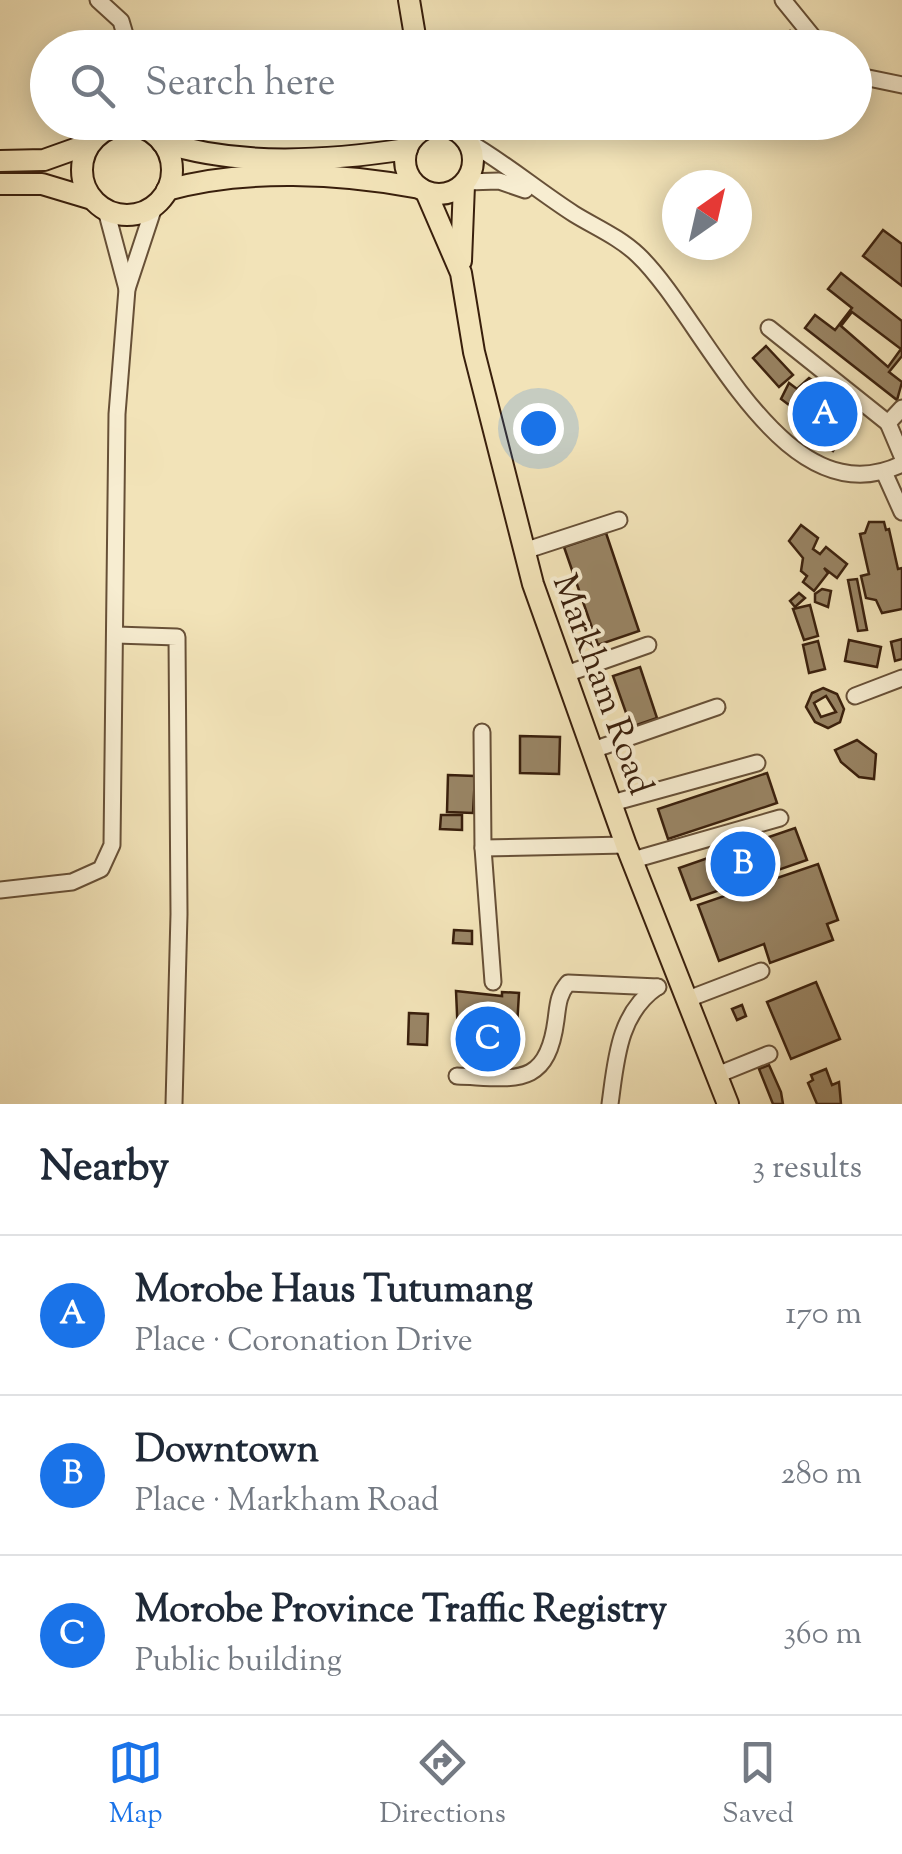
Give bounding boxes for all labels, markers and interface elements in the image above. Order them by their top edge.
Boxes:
search box [30,30,872,140]
icon: search [65,58,120,113]
text: Search here [145,58,336,112]
north arrow [662,170,752,260]
pin: A [792,376,858,452]
your location [513,403,564,454]
street label: Markham Road [537,568,664,803]
pin: B [710,826,776,902]
pin: C [456,1002,520,1076]
text: Nearby [40,1139,169,1199]
text: 3 results [752,1146,862,1192]
text: Morobe Haus Tutumang [135,1265,533,1319]
text: A [60,1292,85,1338]
text: 170 m [785,1292,862,1338]
text: Place · Coronation Drive [135,1319,473,1365]
text: Downtown [135,1425,319,1479]
text: B [62,1452,83,1498]
text: 280 m [781,1452,862,1498]
text: Place · Markham Road [135,1479,439,1525]
text: Morobe Province Traffic Registry [135,1585,667,1639]
text: C [60,1612,85,1658]
text: 360 m [783,1612,862,1658]
text: Public building [135,1639,342,1685]
tab: Map [108,1735,163,1835]
tab: Directions [379,1735,506,1835]
tab: Saved [722,1735,794,1835]

